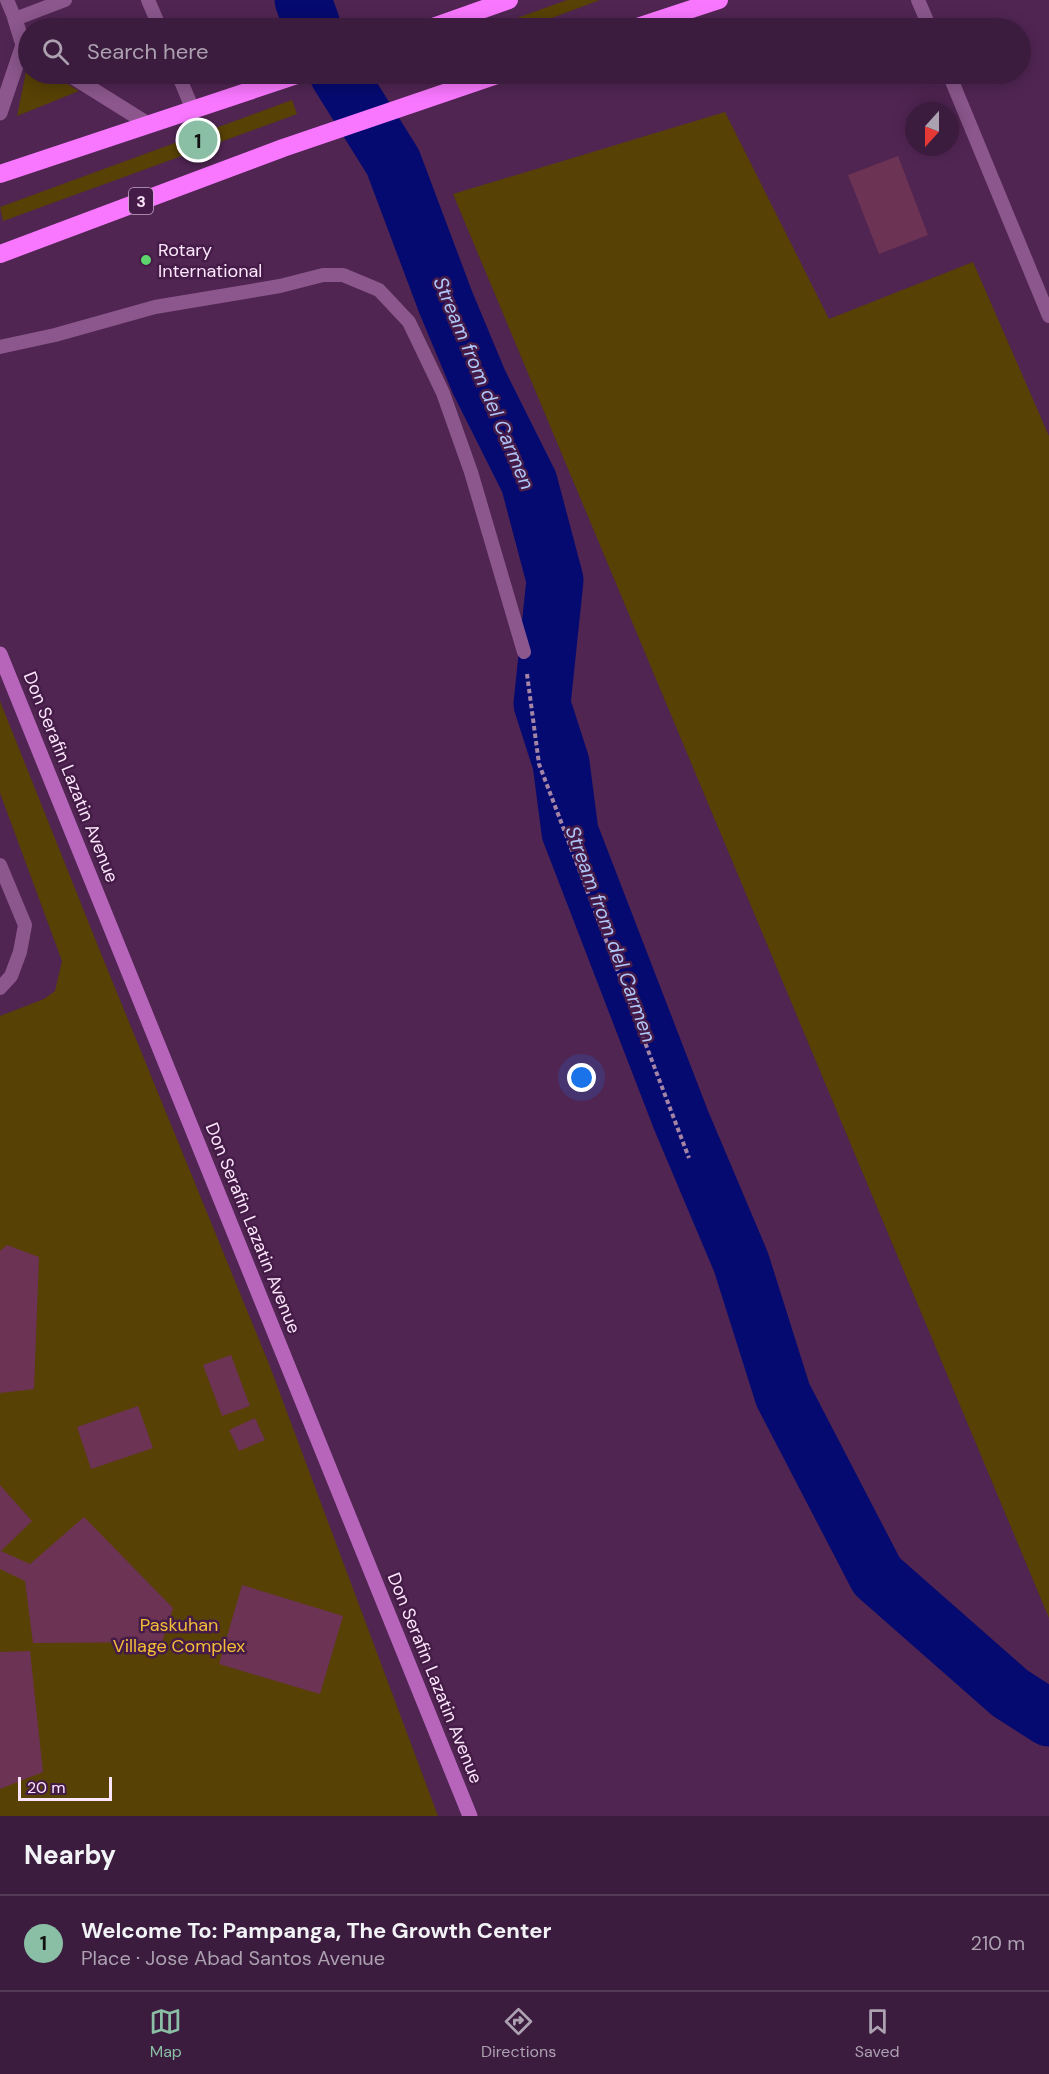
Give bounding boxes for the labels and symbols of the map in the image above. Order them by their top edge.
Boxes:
north arrow [905,102,959,156]
pin: 1 [178,118,218,162]
road number: 3 [129,188,153,214]
place label: Rotary International [158,238,262,283]
marker: Rotary International [139,253,153,267]
water label: Stream from del Carmen [427,273,541,493]
street label: Don Serafin Lazatin Avenue [18,668,124,886]
water label: Stream from del Carmen [560,822,662,1046]
your location [567,1063,596,1092]
street label: Don Serafin Lazatin Avenue [200,1119,306,1337]
street label: Don Serafin Lazatin Avenue [382,1569,488,1787]
park label: Paskuhan Village Complex [113,1613,245,1658]
scale bar [18,1774,112,1802]

